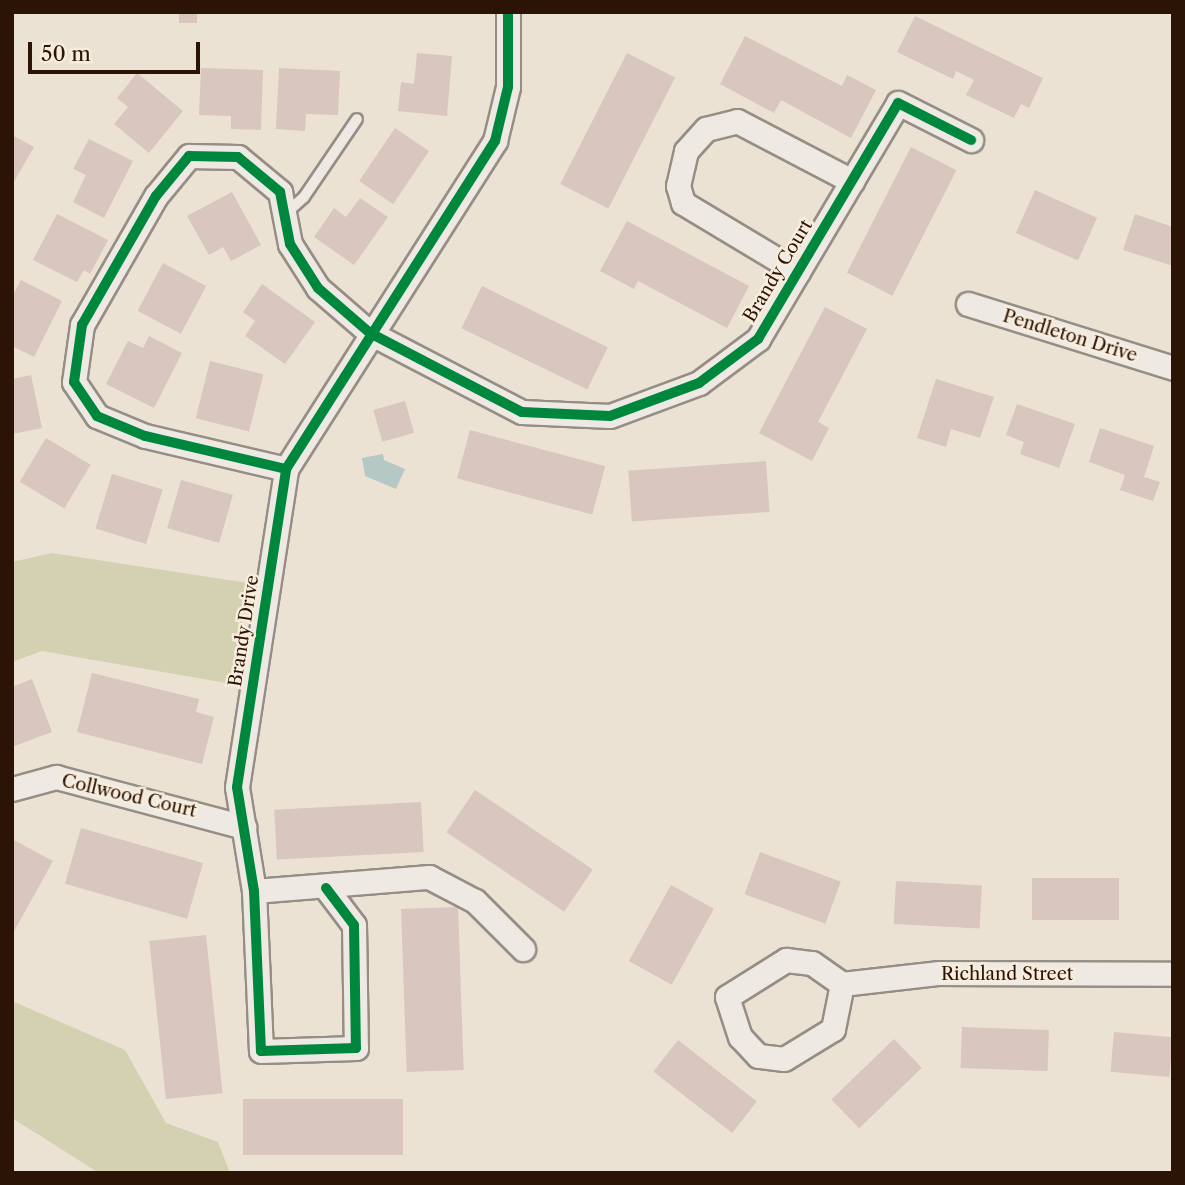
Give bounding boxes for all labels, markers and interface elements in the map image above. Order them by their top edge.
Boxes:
scale bar [32,28,203,72]
text: 50 m [41,41,91,66]
street label: Brandy Court [739,216,817,326]
street label: Pendleton Drive [1000,305,1140,367]
street label: Brandy Drive [224,573,264,689]
street label: Collwood Court [60,770,198,822]
street label: Richland Street [941,963,1073,985]

